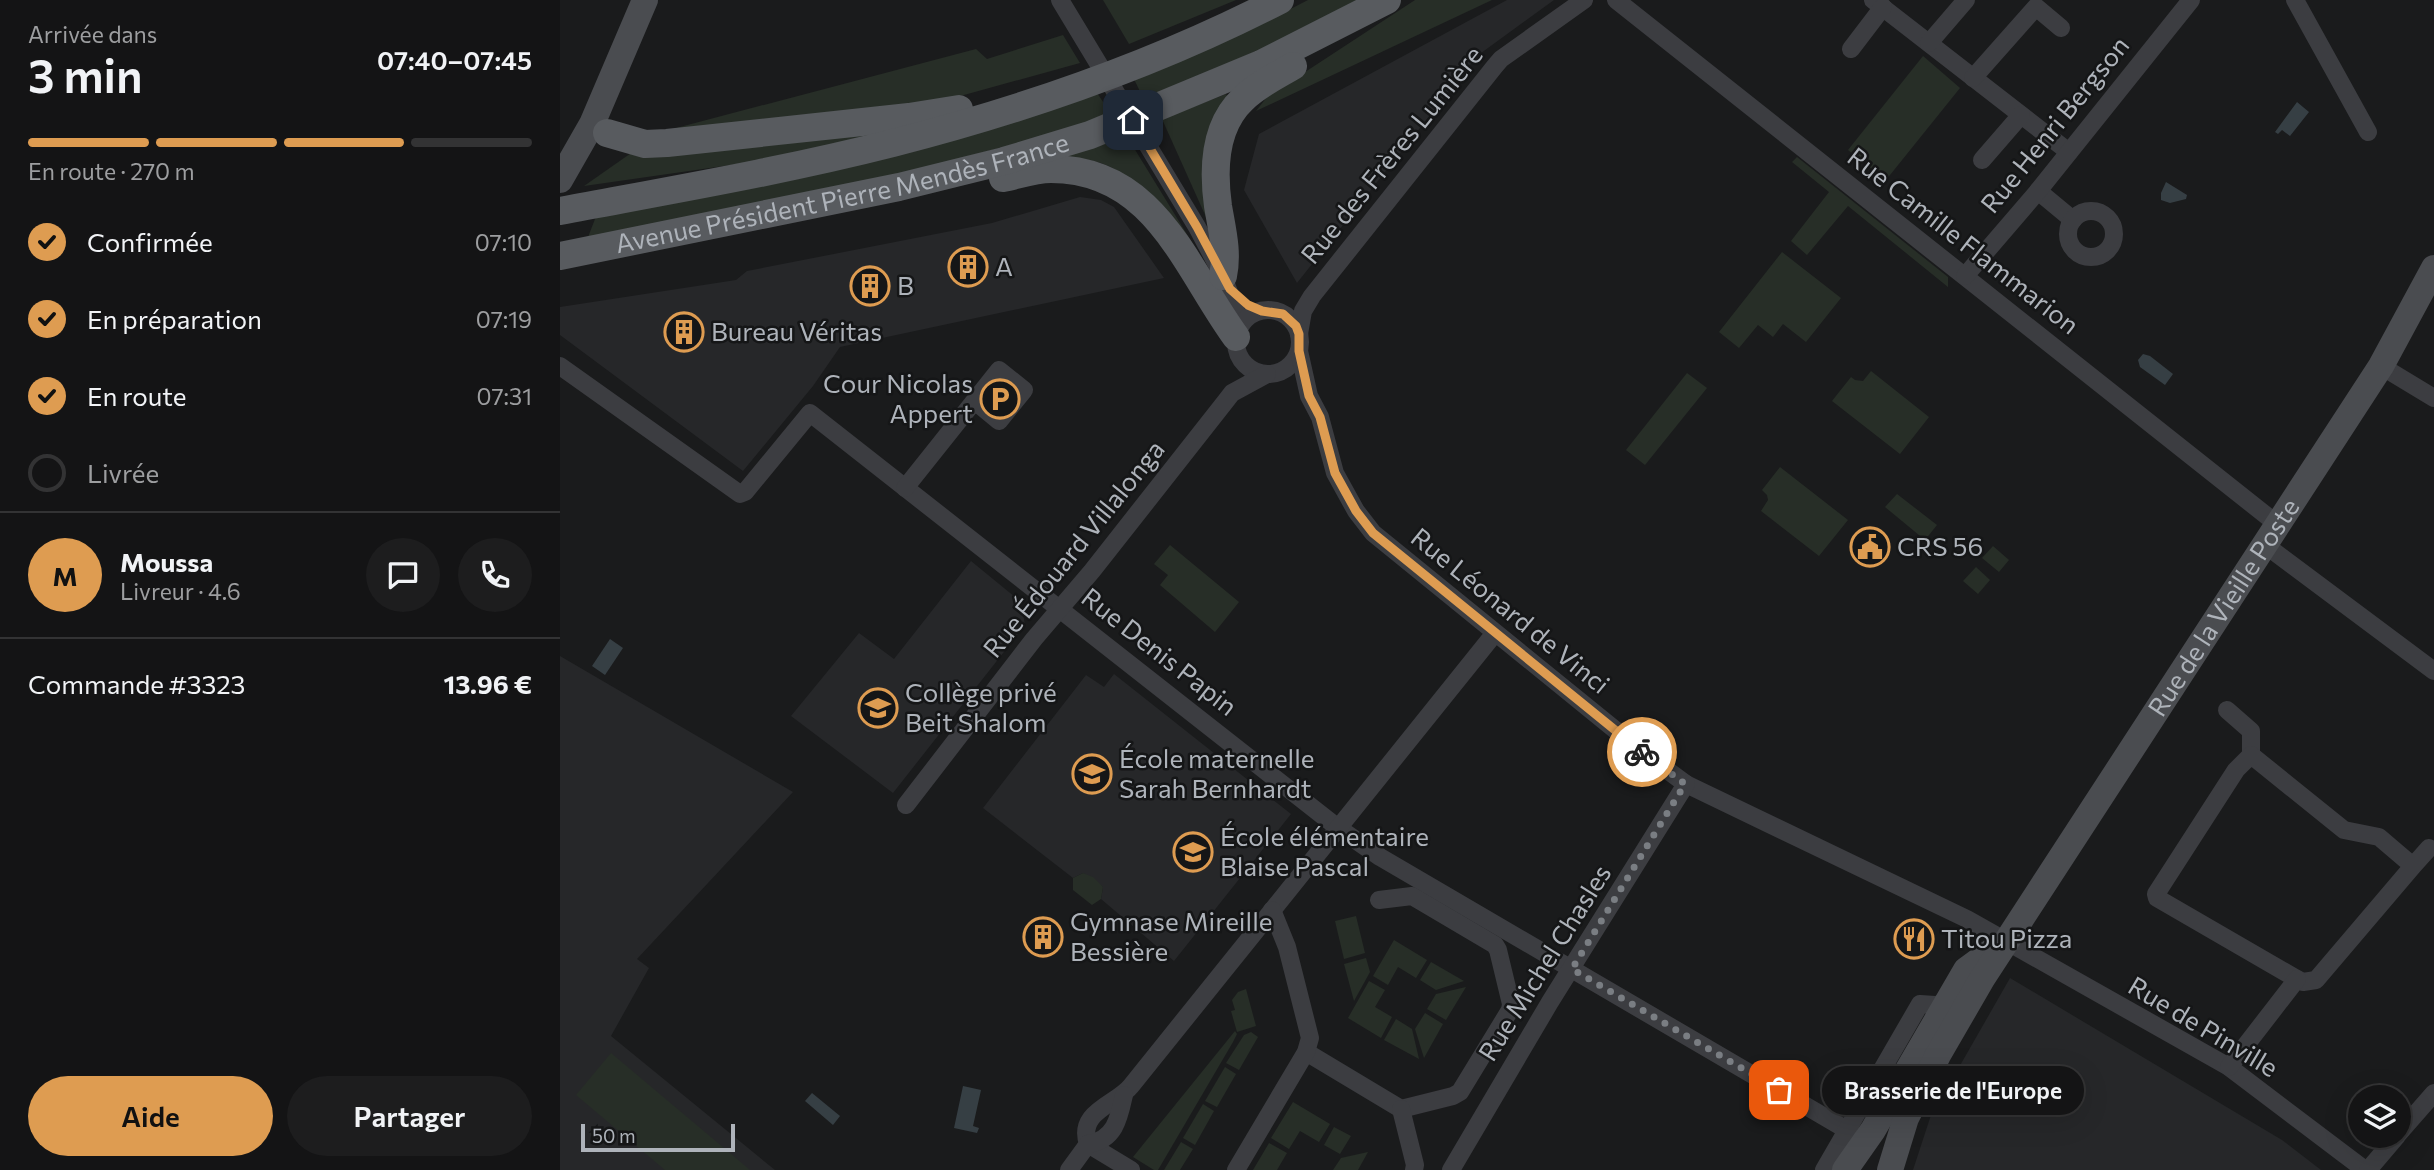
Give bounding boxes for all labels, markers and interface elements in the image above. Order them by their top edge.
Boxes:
text: Arrivée dans [28,20,157,48]
street label: Rue Henri Bergson [1973,30,2134,218]
street label: Rue des Frères Lumière [1294,39,1488,269]
text: 07:40–07:45 [377,44,532,75]
text: 3 min [28,46,143,102]
pin [1103,90,1163,150]
icon: home [1114,101,1152,139]
street label: Avenue Président Pierre Mendès France [612,125,1072,258]
street label: Rue Camille Flammarion [1842,140,2086,340]
text: En route · 270 m [28,157,195,185]
icon: check [28,223,66,261]
text: Confirmée [87,226,213,257]
text: 07:10 [475,228,532,256]
building icon: A [947,246,989,288]
place label: A [995,250,1013,281]
building icon: B [849,265,891,307]
place label: B [897,269,914,300]
icon: check [28,300,66,338]
text: En préparation [87,303,262,334]
text: 07:19 [476,305,532,333]
building icon: Bureau Véritas [663,311,705,353]
place label: Bureau Véritas [711,315,882,346]
place label: Cour Nicolas Appert [823,367,973,428]
icon: check [28,377,66,415]
parking icon: Cour Nicolas Appert [979,378,1021,420]
text: En route [87,380,187,411]
text: 07:31 [477,382,532,410]
street label: Rue Édouard Villalonga [976,433,1170,663]
text: Livrée [87,457,159,488]
street label: Rue de la Vieille Poste [2140,492,2305,721]
street label: Rue Léonard de Vinci [1406,520,1616,699]
public building icon: CRS 56 [1849,526,1891,568]
place label: CRS 56 [1897,530,1983,561]
button: chat [366,538,440,612]
button: phone [458,538,532,612]
text: Moussa [120,546,213,577]
text: M [52,560,78,591]
text: Livreur · 4.6 [120,577,241,605]
street label: Rue Denis Papin [1076,581,1244,721]
text: Commande #3323 [28,668,245,699]
text: 13.96 € [444,668,532,699]
place label: Collège privé Beit Shalom [905,676,1057,737]
school or university icon: Collège privé Beit Shalom [857,687,899,729]
courier [1607,717,1677,787]
icon: bike [1623,733,1661,771]
place label: École maternelle Sarah Bernhardt [1119,742,1315,803]
school or university icon: École maternelle Sarah Bernhardt [1071,753,1113,795]
place label: École élémentaire Blaise Pascal [1220,820,1429,881]
school or university icon: École élémentaire Blaise Pascal [1172,831,1214,873]
street label: Rue Michel Chasles [1471,858,1617,1066]
place label: Gymnase Mireille Bessière [1070,905,1272,966]
building icon: Gymnase Mireille Bessière [1022,916,1064,958]
restaurant icon: Titou Pizza [1893,918,1935,960]
place label: Titou Pizza [1941,922,2072,953]
street label: Rue de Pinville [2123,969,2284,1082]
pin [1749,1060,1809,1120]
callout: Brasserie de l'Europe [1821,1066,2084,1114]
icon: bag [1760,1071,1798,1109]
button: Aide [28,1076,273,1156]
button: Partager [287,1076,532,1156]
text: Brasserie de l'Europe [1844,1076,2062,1104]
map controls [2348,1085,2411,1148]
button: layers [2348,1085,2411,1148]
scale bar [581,1121,735,1153]
text: 50 m [592,1124,636,1147]

